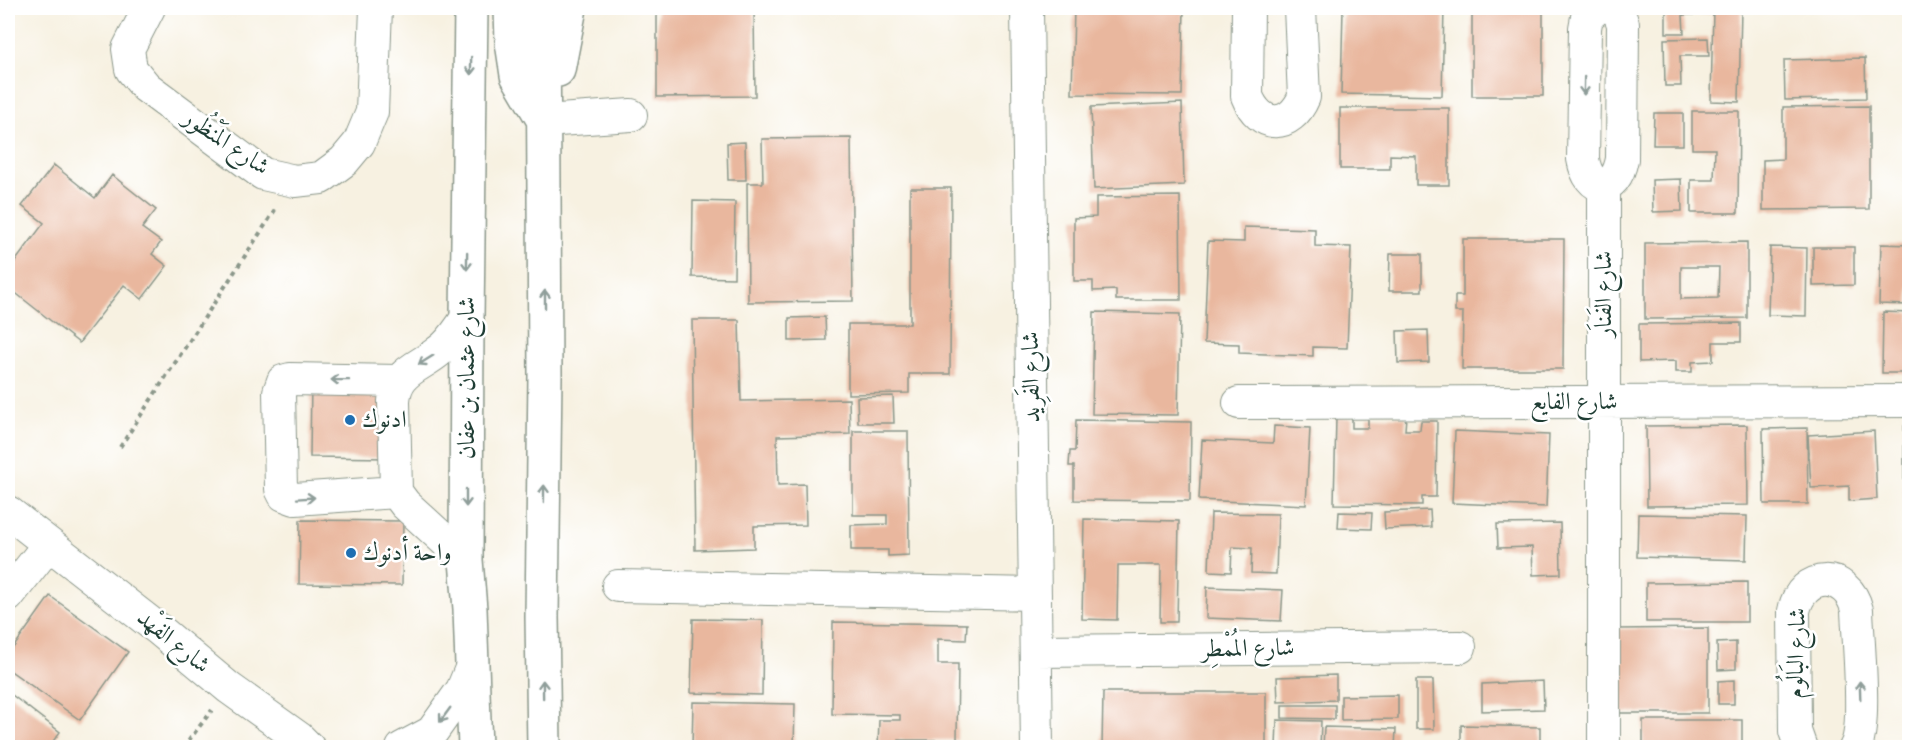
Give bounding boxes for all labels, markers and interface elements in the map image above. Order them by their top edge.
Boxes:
one-way arrow [465,55,476,75]
one-way arrow [1578,76,1590,96]
street label: شارع المَنْظُور [174,97,278,186]
one-way arrow [462,250,473,270]
street label: شارع الفَناَر [1586,251,1623,339]
one-way arrow [539,290,551,310]
street label: شارع عثمان بن عفان [452,297,486,459]
street label: شارع الفَرِيد [1013,331,1051,423]
one-way arrow [419,354,435,366]
one-way arrow [330,374,350,386]
street label: شارع الفايع [1530,387,1618,423]
place label: ادنوك [362,405,407,436]
marker: ادنوك [343,413,357,427]
one-way arrow [538,485,550,505]
one-way arrow [460,487,472,507]
one-way arrow [296,492,316,503]
place label: واحة أدنوك [363,535,452,569]
marker: واحة أدنوك [344,546,358,560]
street label: شارع الفَهْد [128,600,219,683]
street label: شارع البَالُوم [1774,607,1818,699]
street label: شارع المُمْطِر [1198,627,1295,668]
one-way arrow [537,680,549,700]
one-way arrow [1855,681,1866,701]
one-way arrow [439,706,451,722]

